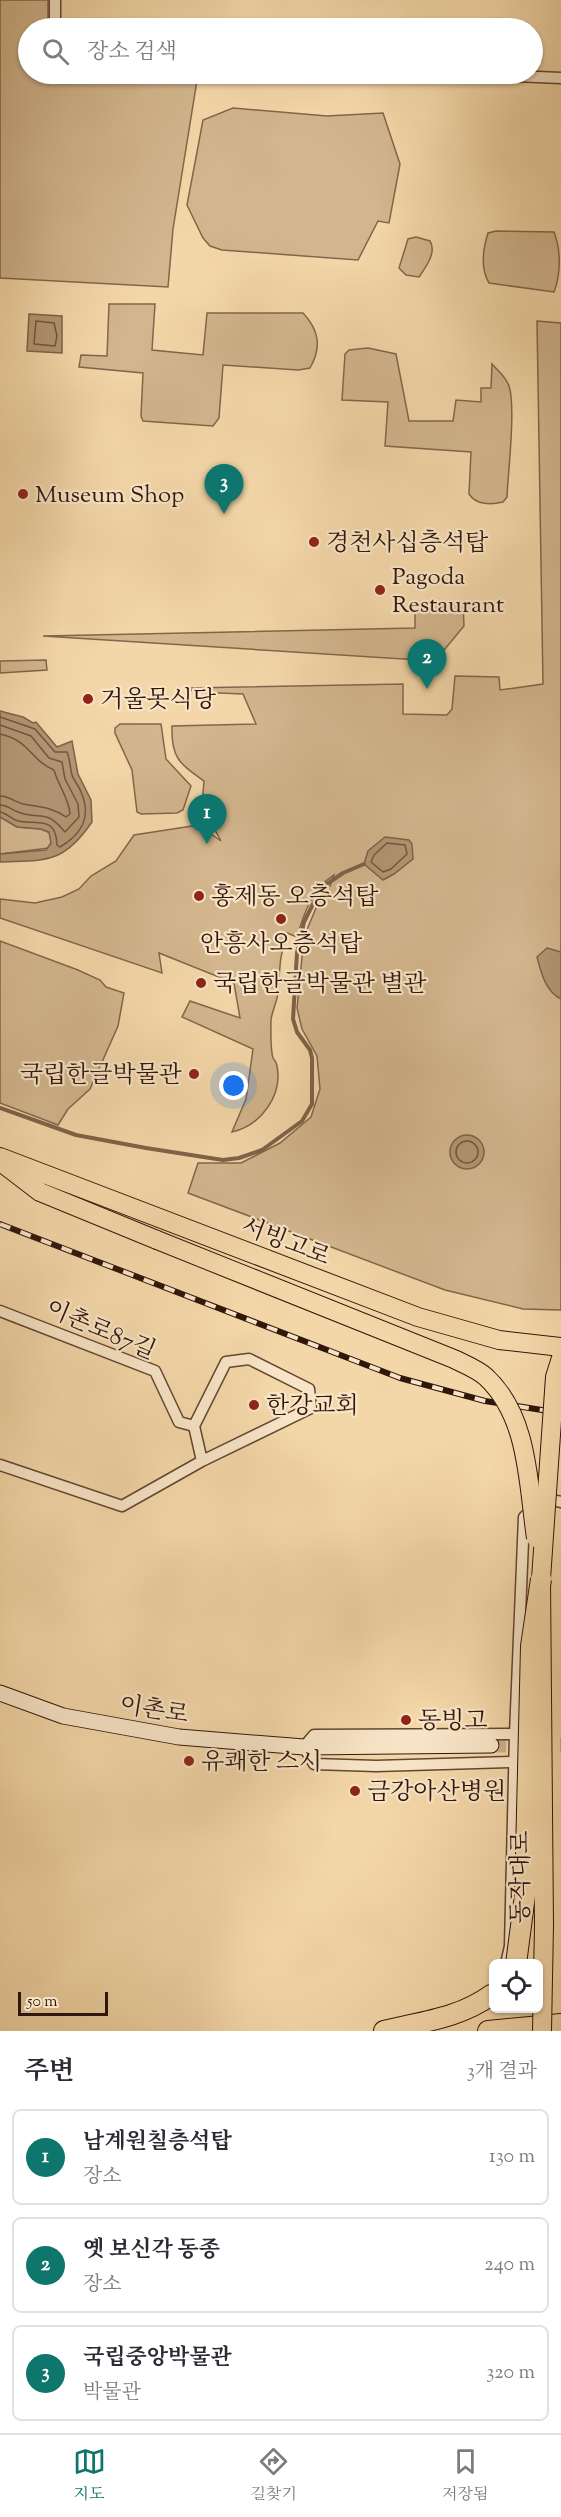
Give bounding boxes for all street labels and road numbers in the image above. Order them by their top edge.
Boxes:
street label: 서빙고로 [236,1210,335,1275]
street label: 이촌로87길 [40,1292,161,1369]
street label: 이촌로 [117,1689,191,1733]
street label: 동작대로 [505,1831,539,1923]

